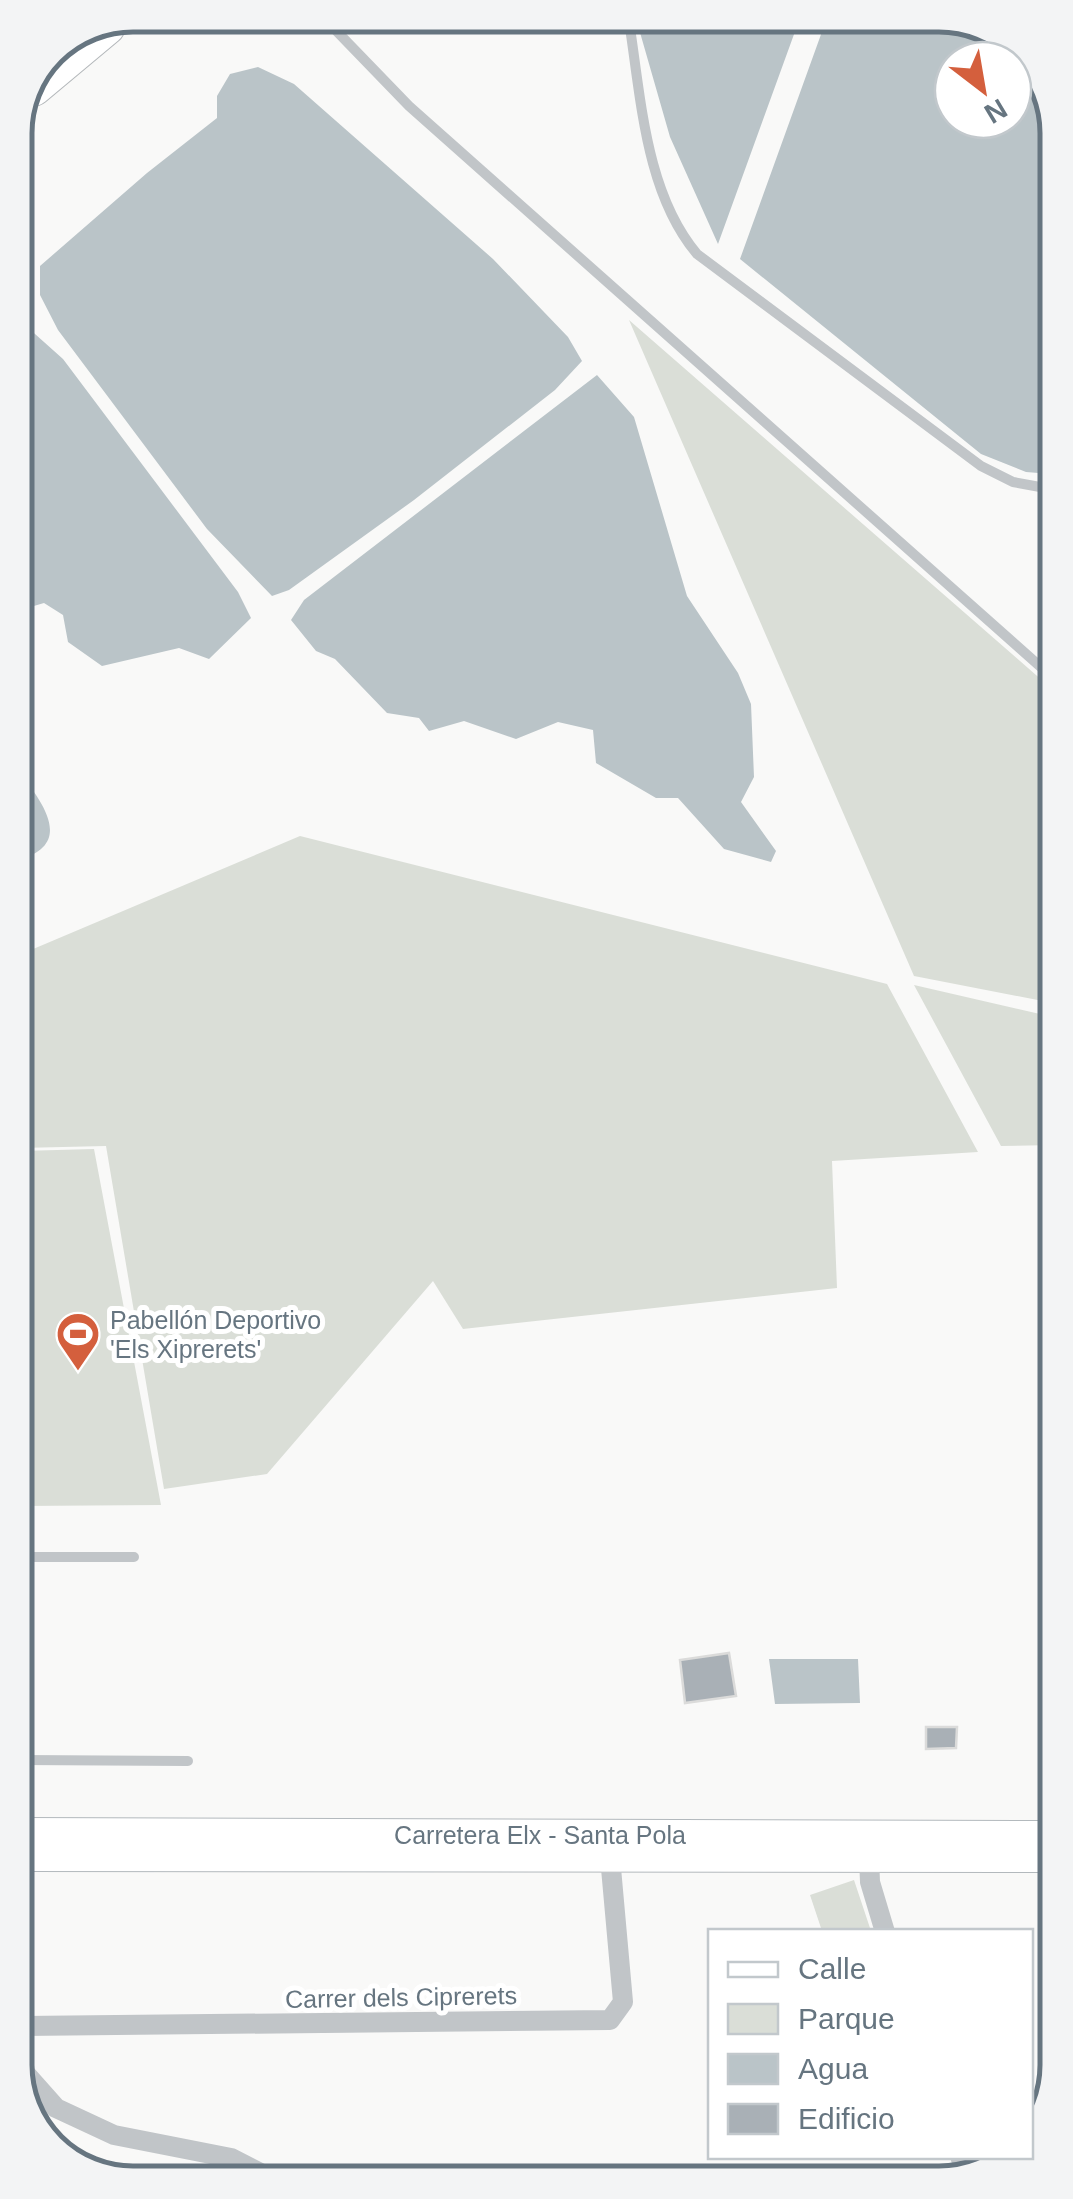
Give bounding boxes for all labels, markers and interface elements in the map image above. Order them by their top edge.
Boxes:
north arrow [933,40,1033,140]
text: N [979,93,1012,129]
place label: Pabellón Deportivo 'Els Xiprerets' [110,1306,321,1363]
sports icon: Pabellón Deportivo 'Els Xiprerets' [55,1311,101,1372]
street label: Carretera Elx - Santa Pola [394,1821,686,1849]
legend [708,1929,1033,2159]
text: Calle [798,1952,866,1985]
street label: Carrer dels Ciprerets [285,1981,517,2013]
text: Parque [798,2002,895,2035]
text: Agua [798,2052,868,2085]
text: Edificio [798,2102,895,2135]

